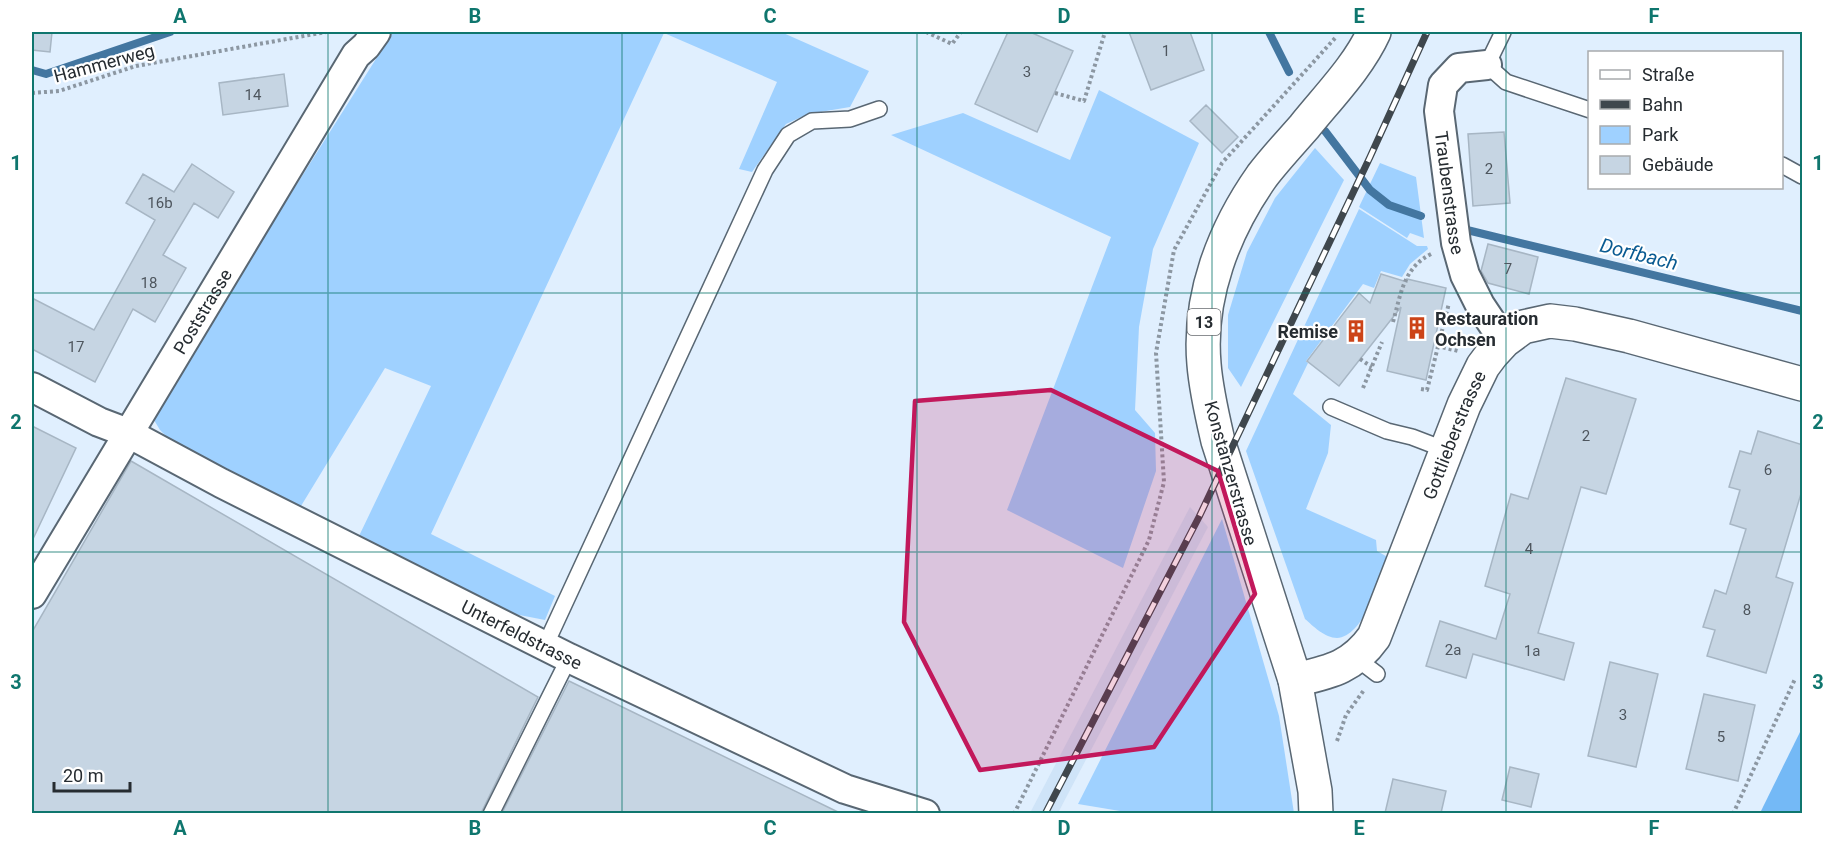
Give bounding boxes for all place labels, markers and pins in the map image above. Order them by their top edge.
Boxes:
place label: Restauration Ochsen [1435,308,1538,350]
building icon: Restauration Ochsen [1404,315,1430,341]
building icon: Remise [1343,318,1369,344]
place label: Remise [1277,321,1338,342]

